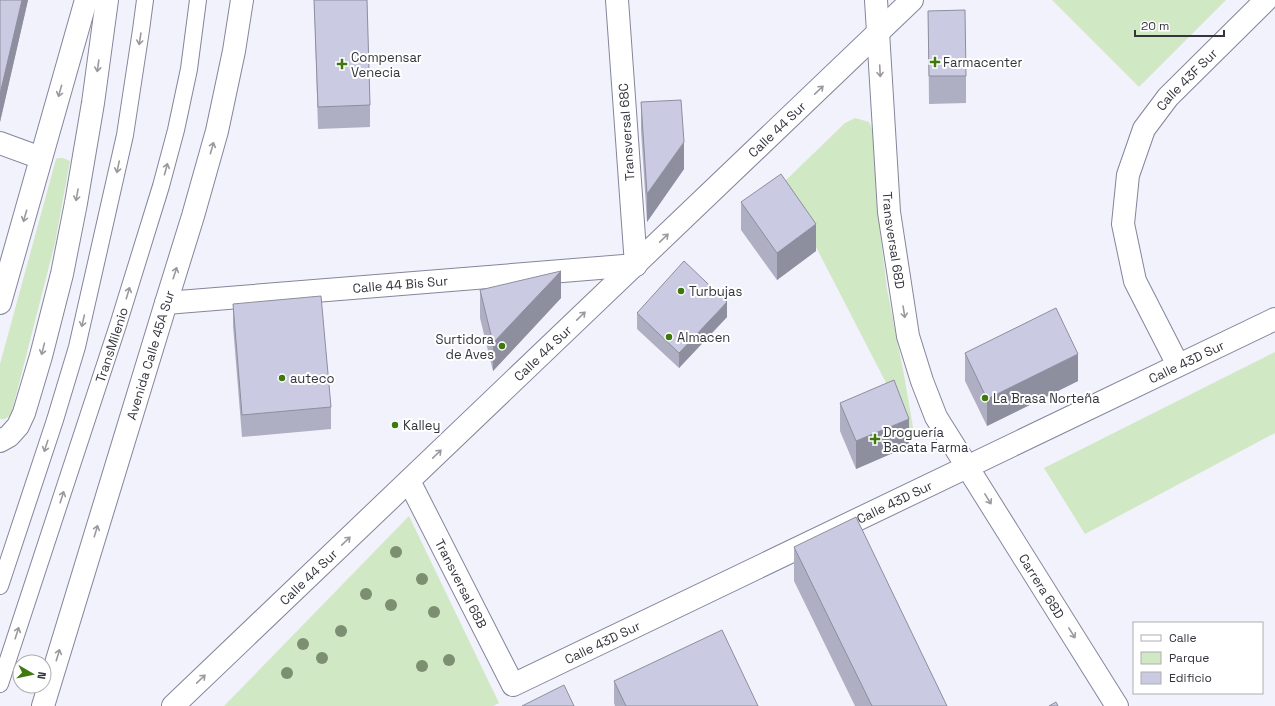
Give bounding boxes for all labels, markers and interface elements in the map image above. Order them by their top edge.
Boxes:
scale bar [1135,12,1224,38]
text: 20 m [1141,18,1169,34]
one-way arrow [136,32,144,45]
street label: Calle 43F Sur [1153,45,1221,114]
place label: Compensar Venecia [351,49,422,81]
place label: Farmacenter [943,54,1022,71]
marker: Farmacenter [930,57,940,67]
marker: Compensar Venecia [336,58,348,70]
one-way arrow [94,60,102,73]
one-way arrow [877,64,884,77]
street label: Transversal 68C [615,83,638,181]
one-way arrow [56,85,63,98]
one-way arrow [813,86,823,95]
street label: Calle 44 Sur [745,98,810,161]
one-way arrow [209,142,217,155]
one-way arrow [113,160,121,173]
one-way arrow [163,163,170,176]
one-way arrow [73,188,81,201]
street label: Transversal 68D [879,191,909,290]
one-way arrow [21,210,28,223]
one-way arrow [659,233,669,242]
one-way arrow [172,266,179,279]
street label: Calle 44 Bis Sur [352,272,449,297]
place label: Turbujas [689,283,742,300]
marker: Turbujas [676,286,686,296]
one-way arrow [125,287,132,300]
street label: Avenida Calle 45A Sur [123,288,178,422]
street label: TransMilenio [92,305,132,385]
one-way arrow [900,305,908,318]
one-way arrow [576,312,586,321]
one-way arrow [78,314,86,327]
street label: Calle 44 Sur [510,322,575,385]
place label: Almacen [677,329,730,346]
place label: Surtidora de Aves [435,331,495,363]
marker: Almacen [664,332,674,342]
street label: Calle 43D Sur [1146,337,1227,387]
marker: Surtidora de Aves [497,341,507,351]
one-way arrow [39,342,46,355]
place label: auteco [290,370,335,387]
marker: auteco [277,373,287,383]
place label: La Brasa Norteña [993,390,1100,407]
marker: La Brasa Norteña [980,393,990,403]
place label: Kalley [403,417,440,434]
marker: Kalley [390,420,400,430]
place label: Droguería Bacata Farma [883,424,969,456]
marker: Droguería Bacata Farma [870,434,880,444]
one-way arrow [42,439,49,452]
one-way arrow [432,450,442,459]
street label: Calle 43D Sur [854,477,935,528]
one-way arrow [58,491,66,503]
one-way arrow [984,493,992,504]
one-way arrow [93,525,100,538]
one-way arrow [341,536,351,546]
street label: Transversal 68B [431,536,491,631]
street label: Calle 44 Sur [276,546,341,609]
street label: Carrera 68D [1015,551,1068,622]
street label: Calle 43D Sur [562,617,643,668]
legend [1133,622,1263,694]
one-way arrow [1068,627,1076,638]
one-way arrow [13,628,21,640]
text: Calle [1169,630,1197,646]
one-way arrow [55,649,62,662]
text: Parque [1169,650,1209,666]
north arrow [12,654,52,694]
text: Edificio [1169,670,1212,686]
text: N [34,671,49,680]
one-way arrow [196,674,206,684]

